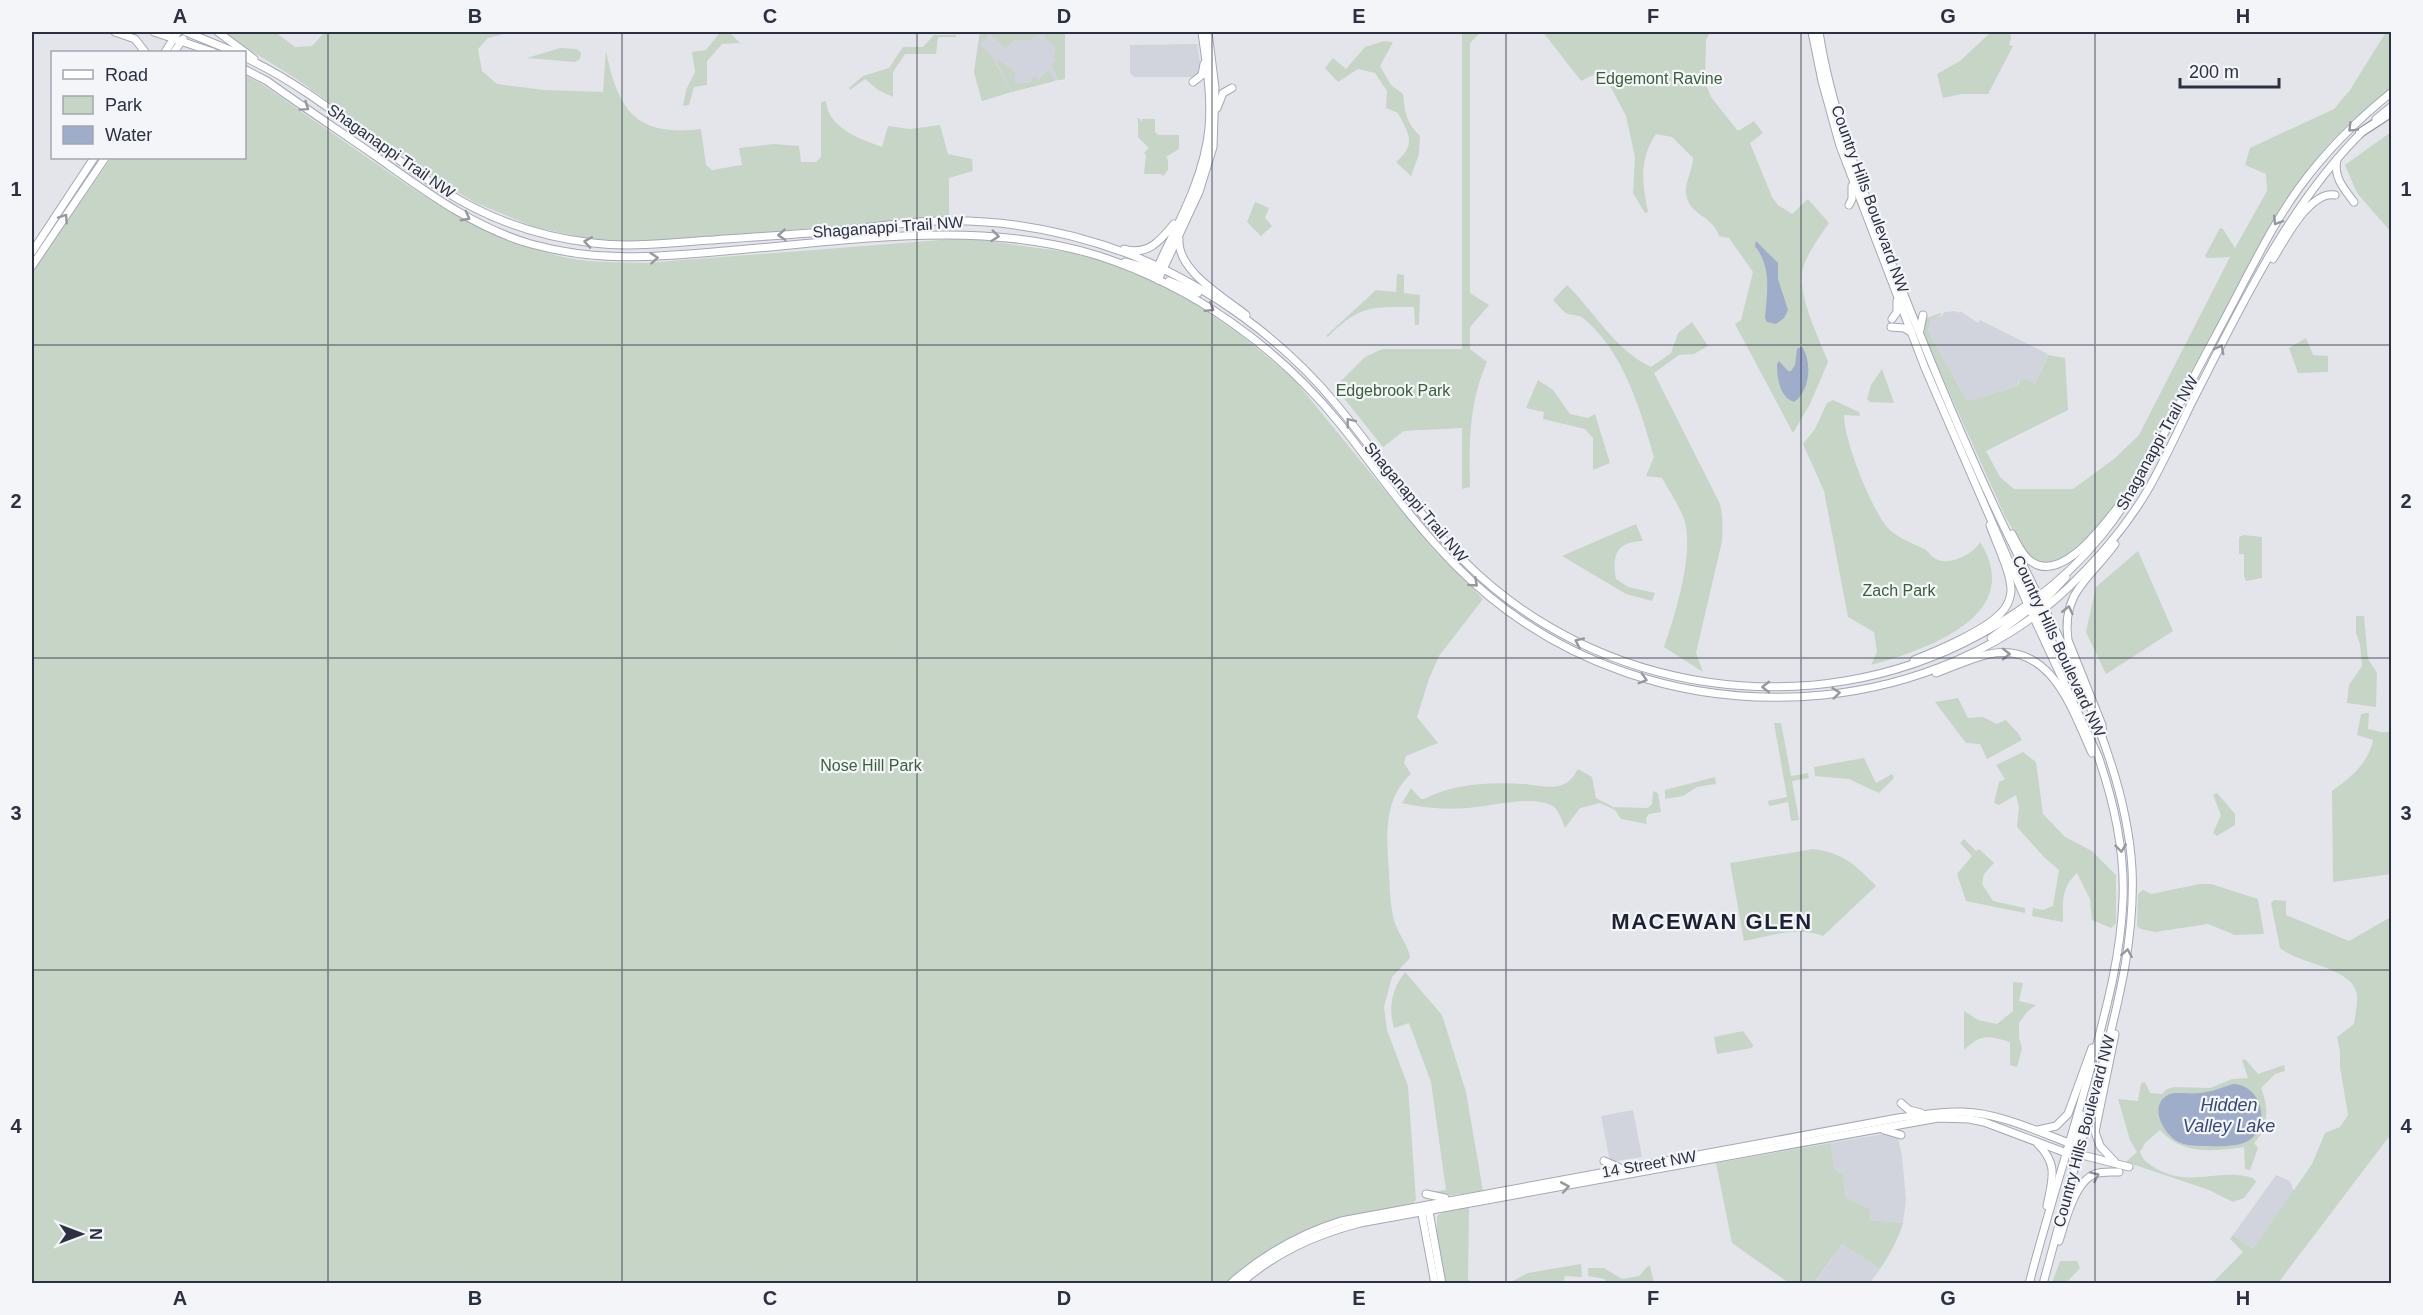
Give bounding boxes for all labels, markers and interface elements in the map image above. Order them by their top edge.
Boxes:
text: A [173,5,187,27]
text: B [468,5,482,27]
text: C [763,5,777,27]
text: D [1057,5,1071,27]
text: E [1352,5,1366,27]
text: F [1647,5,1659,27]
text: G [1940,5,1956,27]
text: H [2236,5,2250,27]
legend [51,51,246,159]
scale bar [2180,51,2279,89]
text: 200 m [2189,62,2239,82]
text: Road [105,65,148,85]
park label: Edgemont Ravine [1595,70,1723,87]
text: Park [105,95,143,115]
one-way arrow [298,100,309,111]
street label: Shaganappi Trail NW [324,101,459,202]
street label: Country Hills Boulevard NW [1828,103,1912,296]
one-way arrow [2348,121,2358,132]
text: Water [105,125,152,145]
text: 1 [10,178,22,200]
text: 1 [2400,178,2412,200]
one-way arrow [460,210,470,221]
one-way arrow [57,213,68,224]
street label: Shaganappi Trail NW [812,213,965,241]
one-way arrow [2273,215,2284,226]
one-way arrow [778,228,787,241]
one-way arrow [990,229,999,242]
one-way arrow [583,237,592,249]
one-way arrow [649,252,658,265]
one-way arrow [1203,301,1214,312]
one-way arrow [2213,345,2224,356]
street label: Shaganappi Trail NW [2113,372,2202,513]
park label: Edgebrook Park [1336,382,1451,399]
one-way arrow [1346,418,1357,429]
street label: Shaganappi Trail NW [1361,439,1472,566]
text: 2 [10,490,22,512]
text: 2 [2400,490,2412,512]
street label: Country Hills Boulevard NW [2009,553,2109,740]
one-way arrow [1467,576,1478,587]
park label: Zach Park [1863,582,1936,599]
one-way arrow [2061,606,2074,616]
one-way arrow [1574,637,1585,649]
one-way arrow [2002,648,2011,660]
one-way arrow [1637,672,1648,684]
one-way arrow [1762,681,1771,694]
one-way arrow [1831,687,1840,700]
park label: Nose Hill Park [820,757,923,774]
text: 3 [10,802,22,824]
text: 3 [2400,802,2412,824]
one-way arrow [2114,843,2127,852]
district label: MACEWAN GLEN [1611,909,1813,934]
one-way arrow [2121,948,2133,957]
street label: Country Hills Boulevard NW [2050,1032,2118,1229]
water label: Hidden Valley Lake [2183,1095,2275,1136]
text: 4 [10,1115,22,1137]
text: 4 [2400,1115,2412,1137]
street label: 14 Street NW [1600,1147,1699,1181]
one-way arrow [2088,1171,2099,1183]
one-way arrow [1561,1181,1570,1193]
north arrow [51,1204,111,1264]
text: N [87,1228,104,1240]
text: A [173,1287,187,1309]
text: B [468,1287,482,1309]
text: C [763,1287,777,1309]
text: D [1057,1287,1071,1309]
text: E [1352,1287,1366,1309]
text: F [1647,1287,1659,1309]
text: G [1940,1287,1956,1309]
text: H [2236,1287,2250,1309]

